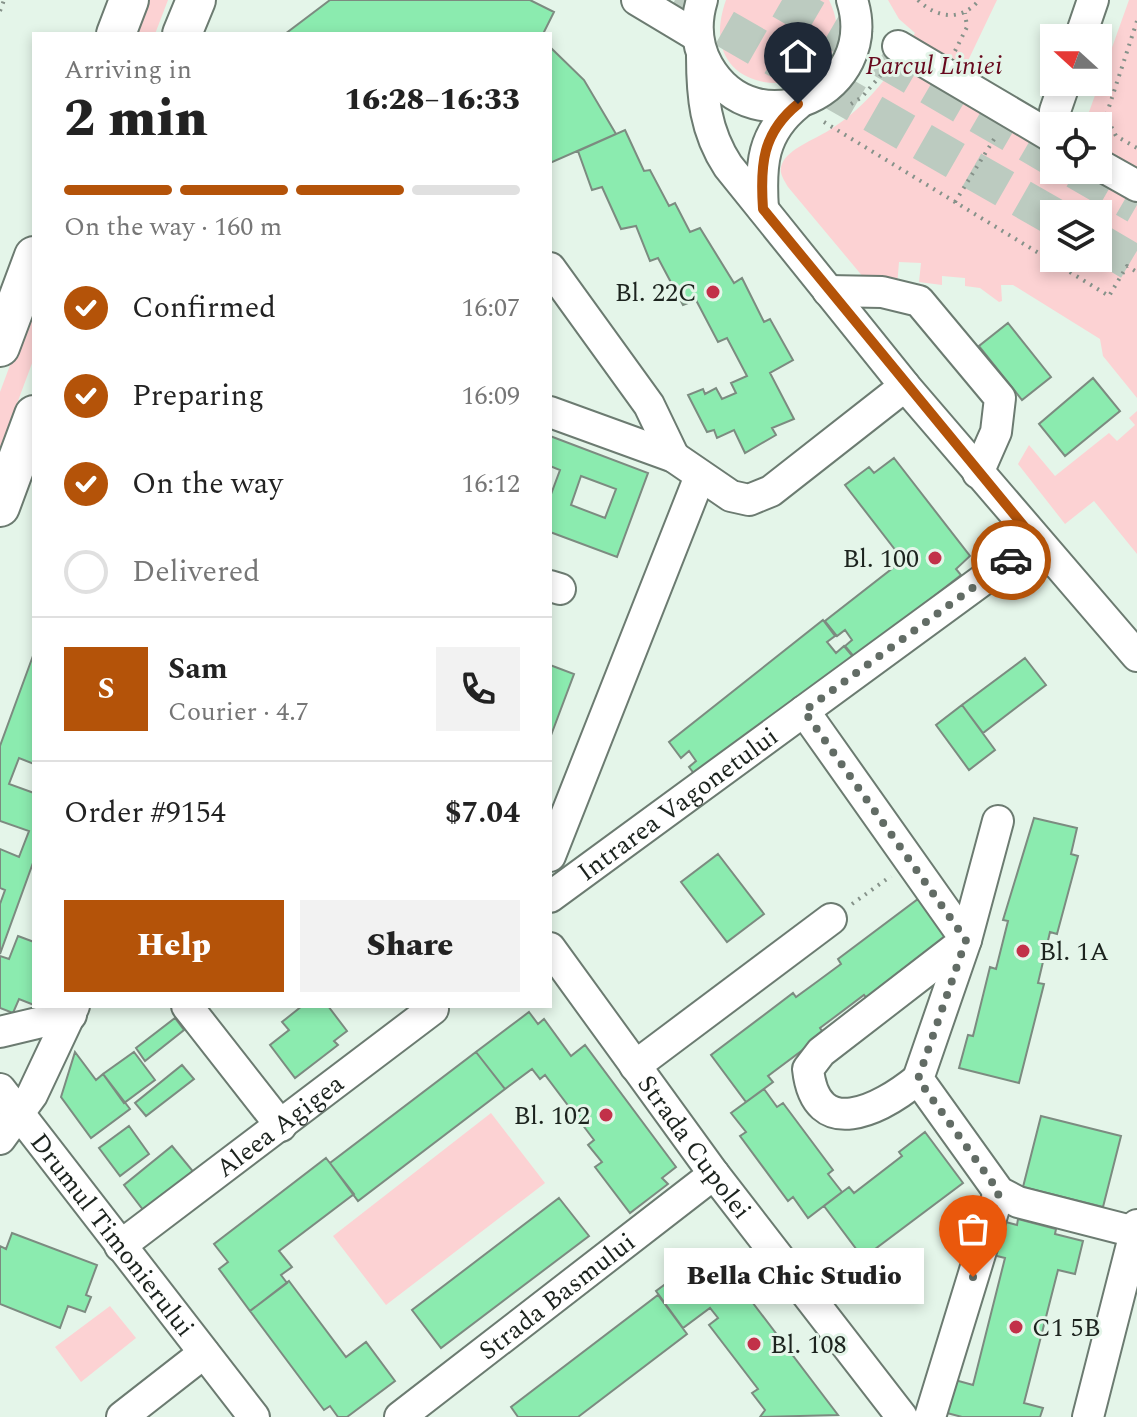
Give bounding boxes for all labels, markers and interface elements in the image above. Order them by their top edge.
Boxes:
pin [764,22,832,104]
north arrow [1040,24,1112,96]
map controls [1040,24,1112,272]
icon: home [776,34,820,78]
park label: Parcul Liniei [865,46,1003,86]
text: Arriving in [64,50,192,90]
text: 16:28–16:33 [344,77,520,123]
text: 2 min [64,80,208,159]
button: locate [1040,112,1112,184]
button: layers [1040,200,1112,272]
text: On the way · 160 m [64,207,282,247]
place label: Bl. 22C [615,273,697,313]
marker: Bl. 22C [704,283,722,301]
text: Confirmed [132,285,276,331]
icon: check [64,286,108,330]
text: 16:07 [461,288,520,328]
text: Preparing [132,373,264,419]
icon: check [64,374,108,418]
text: 16:09 [461,376,520,416]
text: On the way [132,461,283,507]
icon: check [64,462,108,506]
text: 16:12 [461,464,520,504]
courier [971,520,1051,600]
icon: car [989,538,1033,582]
place label: Bl. 100 [843,539,919,579]
text: Delivered [132,549,260,595]
marker: Bl. 100 [926,549,944,567]
text: Sam [168,646,228,692]
button: phone [436,647,520,731]
text: S [97,666,115,712]
text: Courier · 4.7 [168,692,309,732]
street label: Intrarea Vagonetului [569,717,787,892]
text: Order #9154 [64,790,226,836]
text: $7.04 [445,790,520,836]
button: Help [64,900,284,992]
button: Share [300,900,520,992]
place label: Bl. 1A [1039,932,1109,972]
marker: Bl. 1A [1014,942,1032,960]
street label: Aleea Agigea [207,1064,353,1188]
street label: Strada Cupolei [627,1067,761,1228]
place label: Bl. 102 [514,1096,590,1136]
marker: Bl. 102 [597,1106,615,1124]
street label: Drumul Timonierului [20,1124,204,1346]
pin [939,1195,1007,1277]
icon: bag [951,1207,995,1251]
street label: Strada Basmului [470,1223,644,1370]
callout: Bella Chic Studio [665,1249,925,1305]
text: Bella Chic Studio [686,1256,902,1296]
place label: C1 5B [1032,1308,1100,1348]
marker: C1 5B [1007,1318,1025,1336]
place label: Bl. 108 [770,1325,847,1365]
marker: Bl. 108 [745,1335,763,1353]

